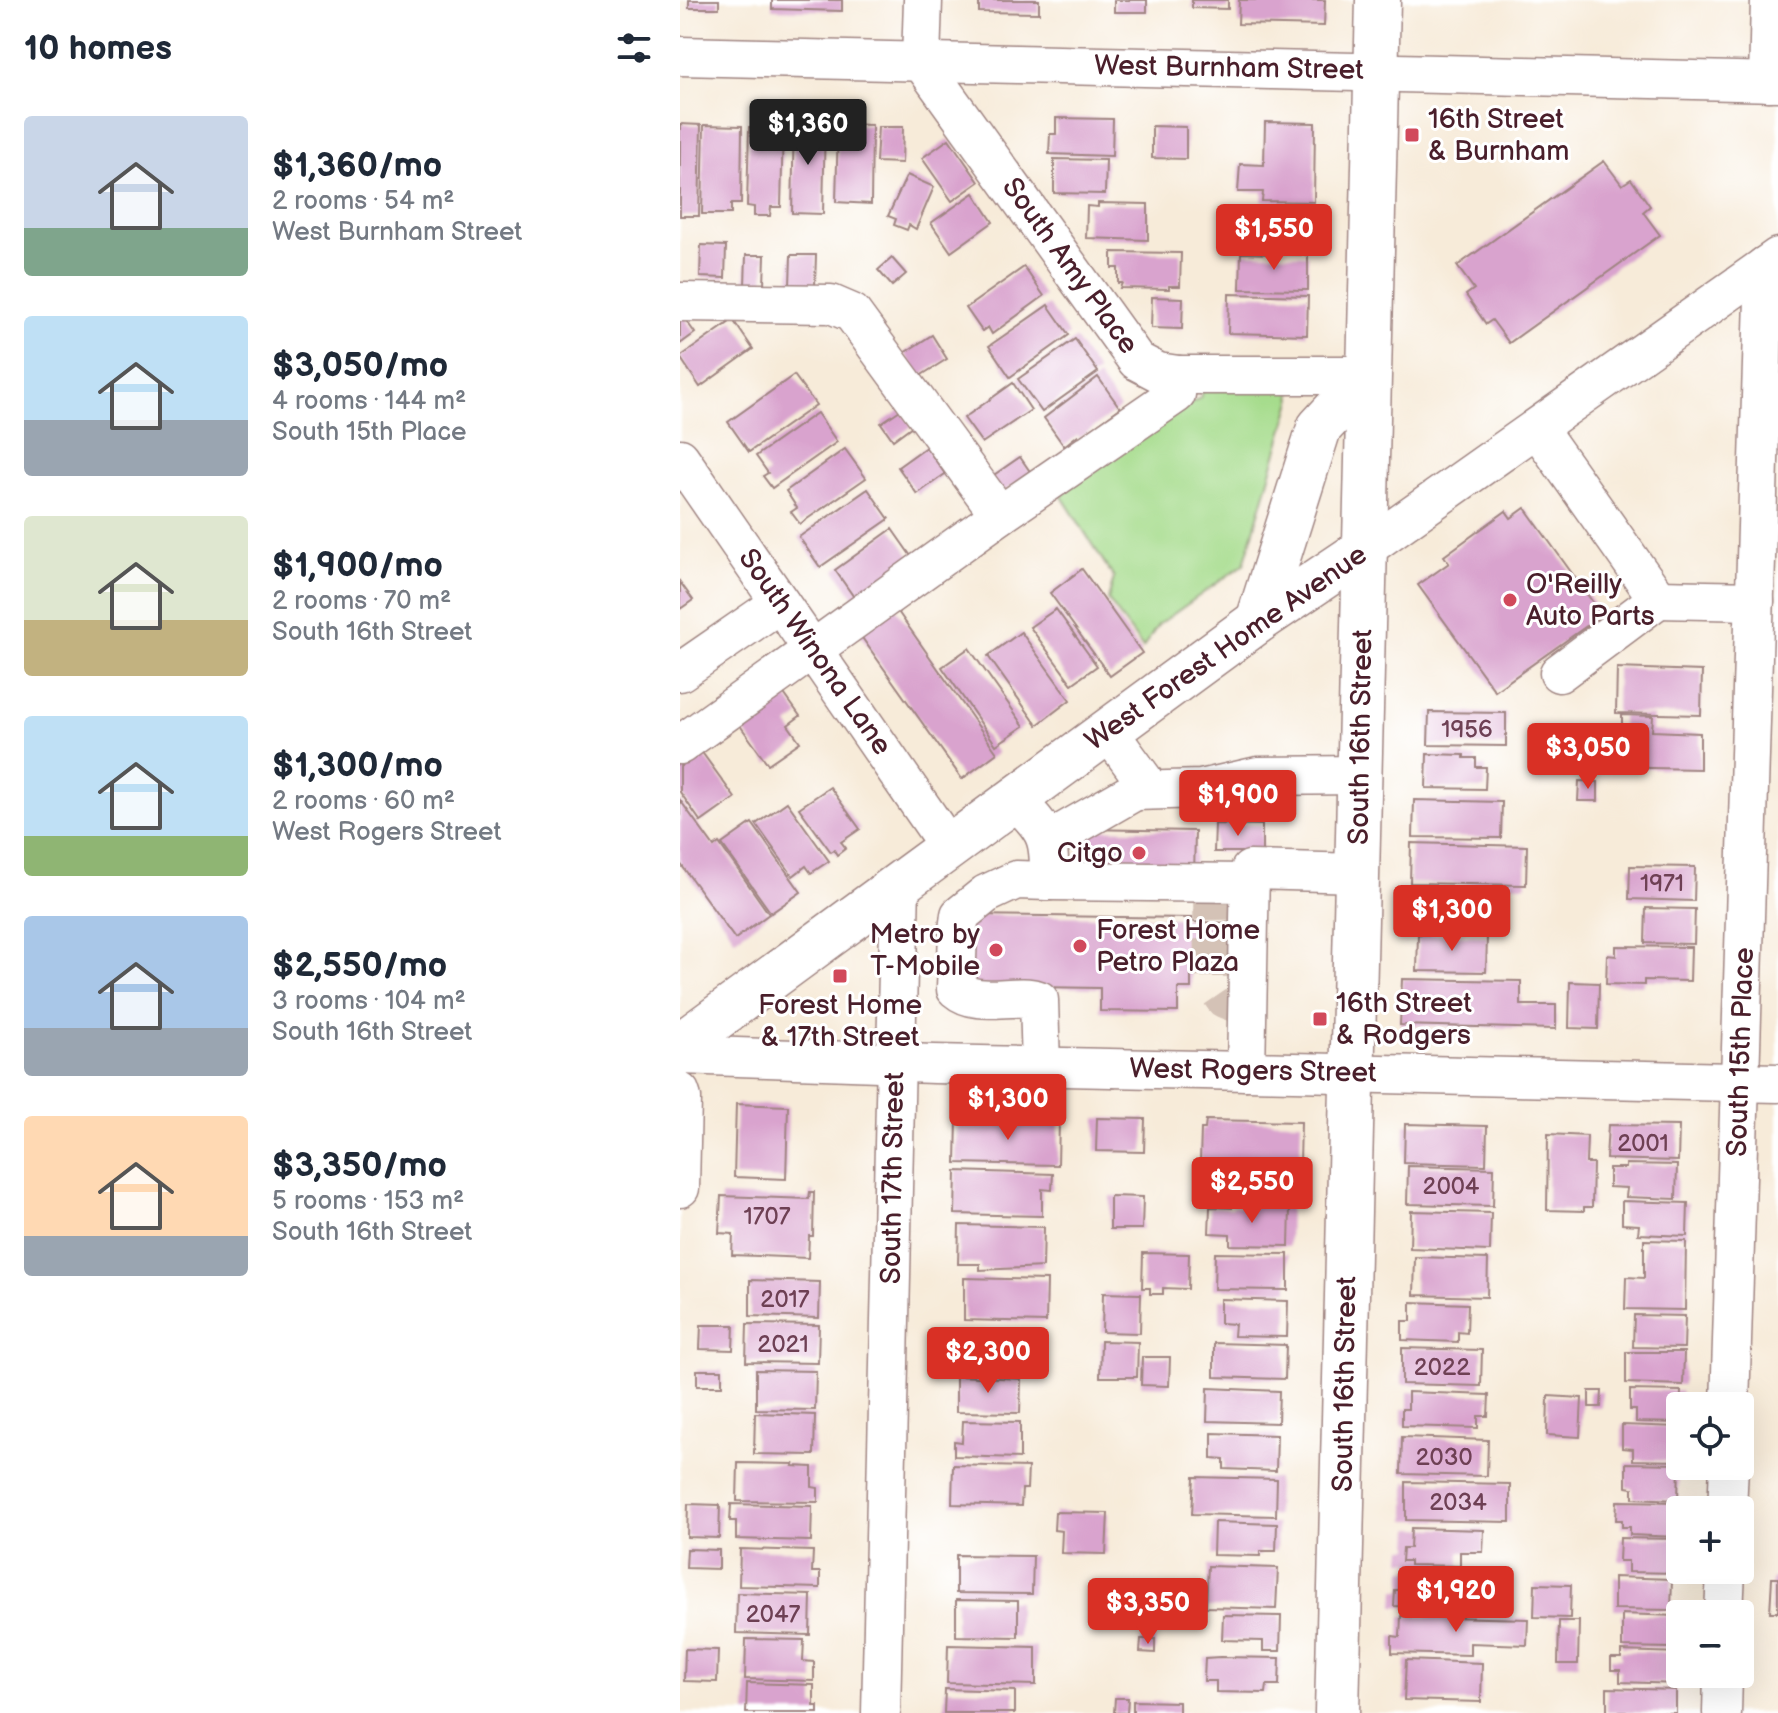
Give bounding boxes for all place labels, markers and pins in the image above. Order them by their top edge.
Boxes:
pin: $1,360 [743,99,873,167]
place label: 16th Street & Burnham [1428,103,1569,168]
marker: 16th Street & Burnham [1403,126,1421,144]
pin: $1,550 [1209,204,1339,272]
place label: O'Reilly Auto Parts [1526,568,1655,633]
marker: O'Reilly Auto Parts [1501,591,1519,609]
pin: $3,050 [1523,723,1653,791]
pin: $1,900 [1173,770,1303,838]
place label: Citgo [1057,837,1123,870]
marker: Citgo [1130,844,1148,862]
pin: $1,300 [1387,885,1517,953]
place label: Forest Home Petro Plaza [1096,914,1260,979]
place label: Metro by T-Mobile [870,918,980,983]
marker: Forest Home Petro Plaza [1071,937,1089,955]
marker: Metro by T-Mobile [987,941,1005,959]
marker: Forest Home & 17th Street [831,967,849,985]
place label: 16th Street & Rodgers [1336,987,1472,1052]
place label: Forest Home & 17th Street [758,989,922,1054]
marker: 16th Street & Rodgers [1311,1010,1329,1028]
pin: $1,300 [943,1074,1073,1142]
pin: $2,550 [1187,1157,1317,1225]
pin: $2,300 [923,1327,1053,1395]
pin: $1,920 [1391,1566,1521,1634]
pin: $3,350 [1083,1578,1213,1646]

